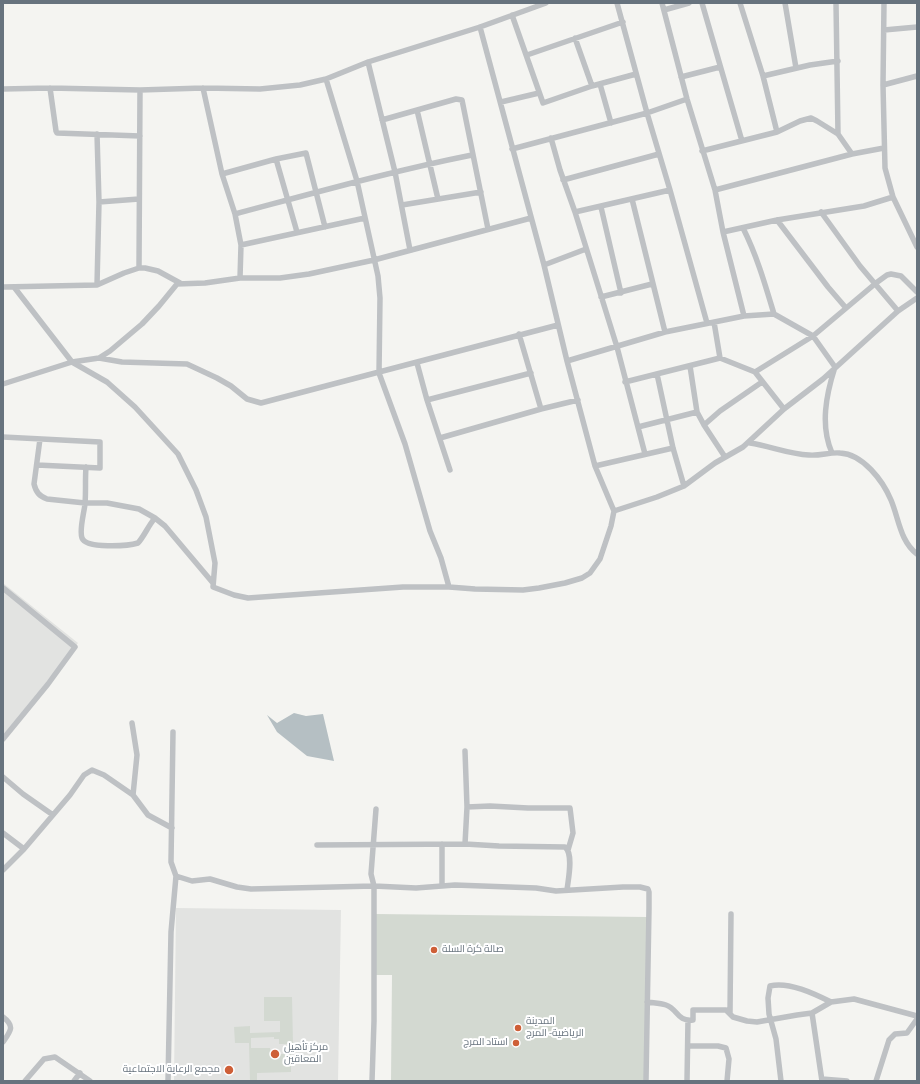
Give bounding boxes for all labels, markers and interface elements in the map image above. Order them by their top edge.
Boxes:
place label: صالة كرة السلة [442,944,504,956]
marker: صالة كرة السلة [429,945,439,955]
place label: المدينة الرياضية- المرج [526,1016,584,1040]
marker: المدينة الرياضية- المرج [513,1023,523,1033]
place label: استاد المرج [463,1037,508,1049]
marker: استاد المرج [511,1038,521,1048]
place label: مركز تأهيل المعاقين [284,1042,328,1066]
marker: مركز تأهيل المعاقين [269,1048,281,1060]
place label: مجمع الرعاية الاجتماعية [123,1064,220,1076]
marker: مجمع الرعاية الاجتماعية [223,1064,235,1076]

